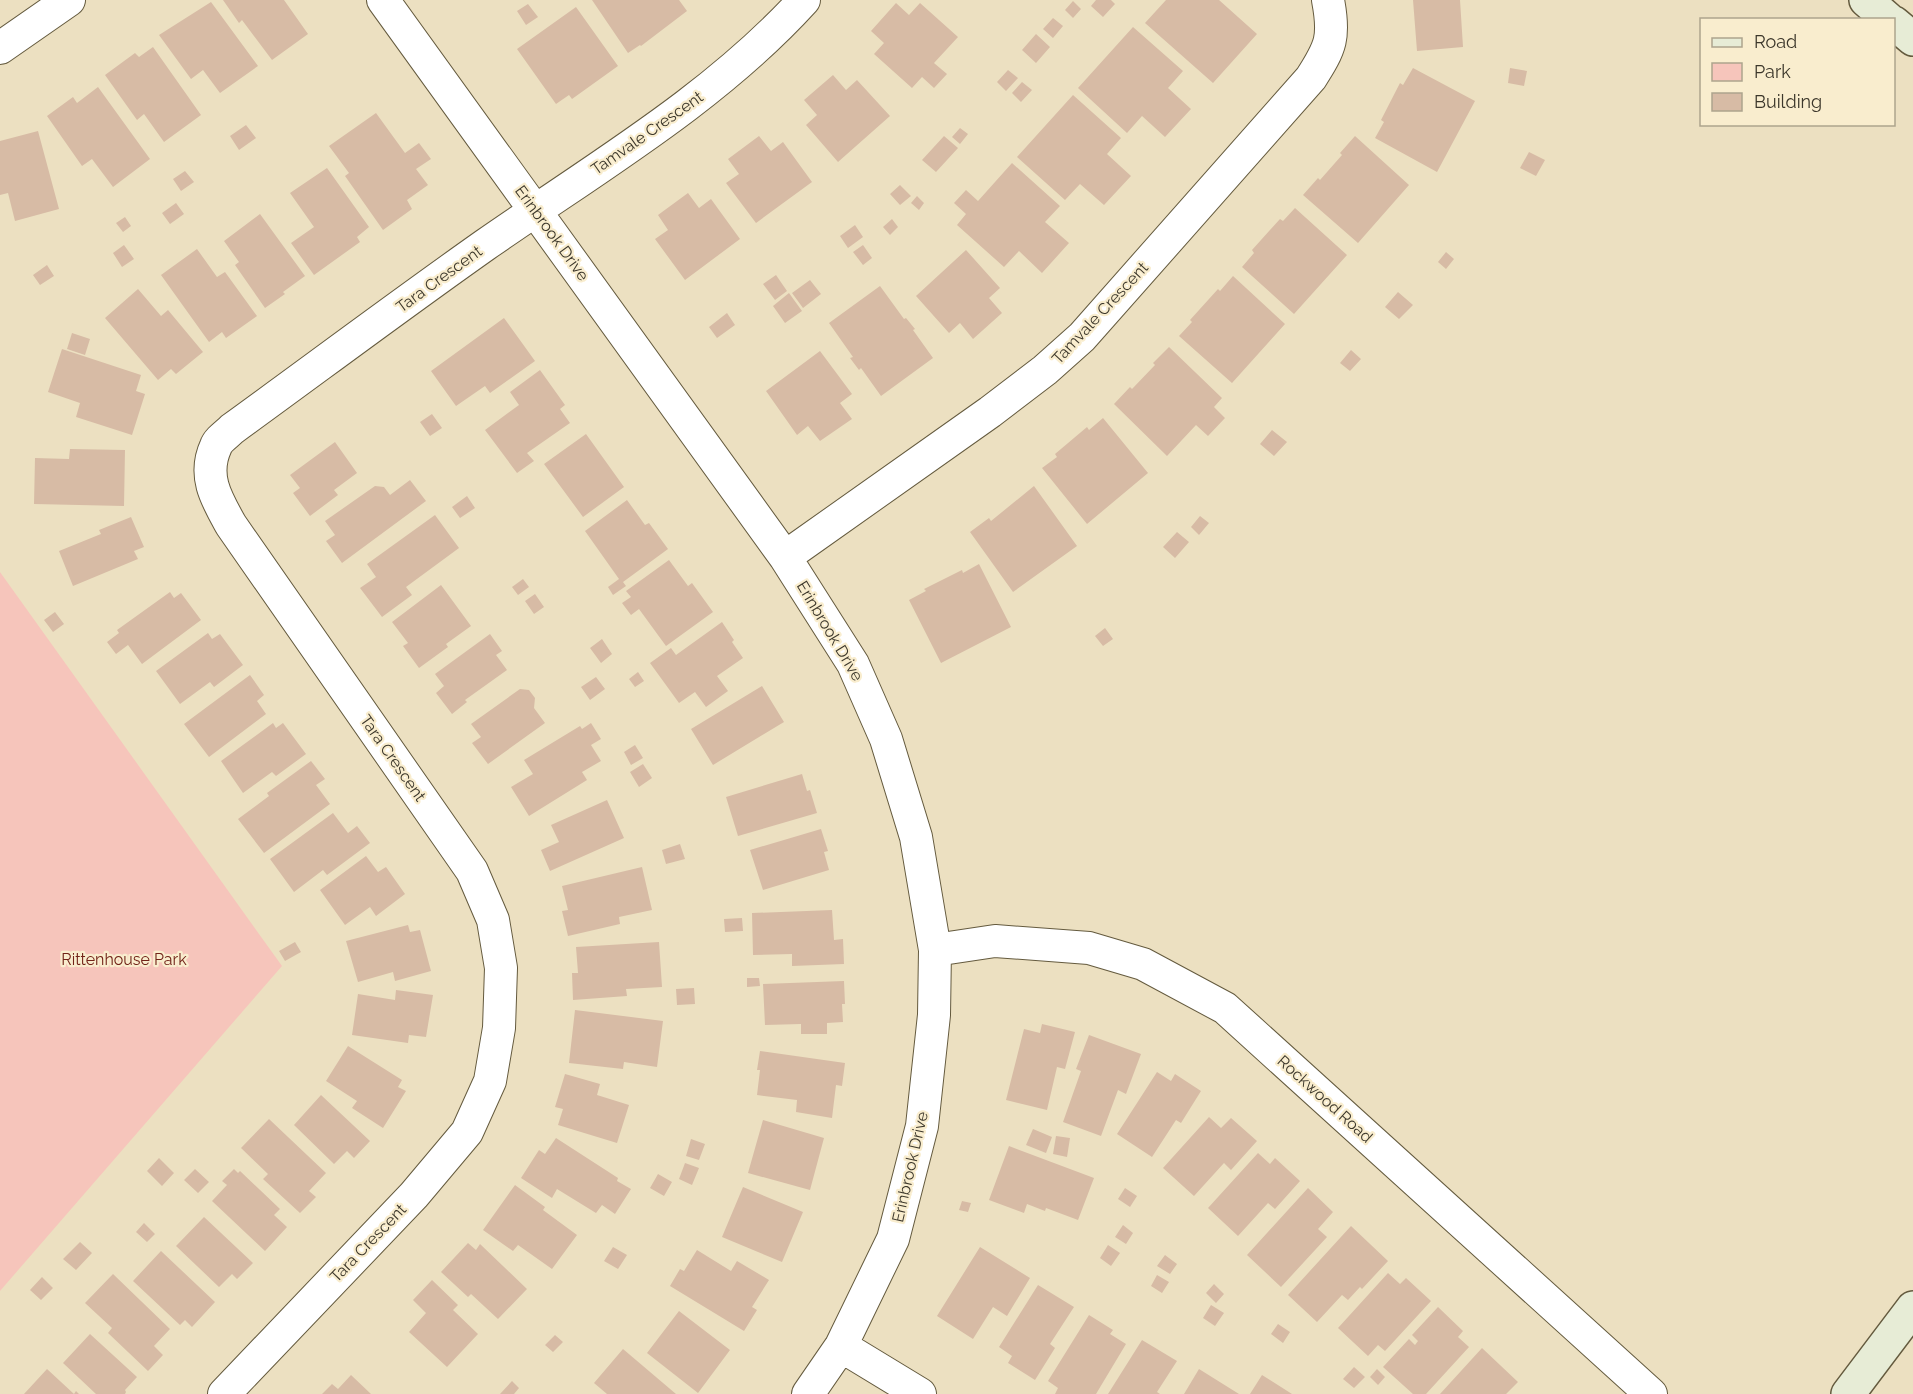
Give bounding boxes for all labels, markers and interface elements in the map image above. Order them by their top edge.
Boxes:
legend [1700,18,1895,126]
text: Road [1754,31,1797,52]
text: Park [1754,61,1791,82]
street label: Tamvale Crescent [587,87,707,179]
text: Building [1754,91,1822,112]
street label: Erinbrook Drive [511,182,593,284]
street label: Tara Crescent [392,241,486,316]
street label: Tamvale Crescent [1048,258,1153,368]
street label: Erinbrook Drive [793,578,867,684]
street label: Tara Crescent [356,711,430,805]
park label: Rittenhouse Park [61,950,187,969]
street label: Rockwood Road [1274,1051,1376,1147]
street label: Erinbrook Drive [888,1110,932,1224]
street label: Tara Crescent [326,1199,410,1286]

